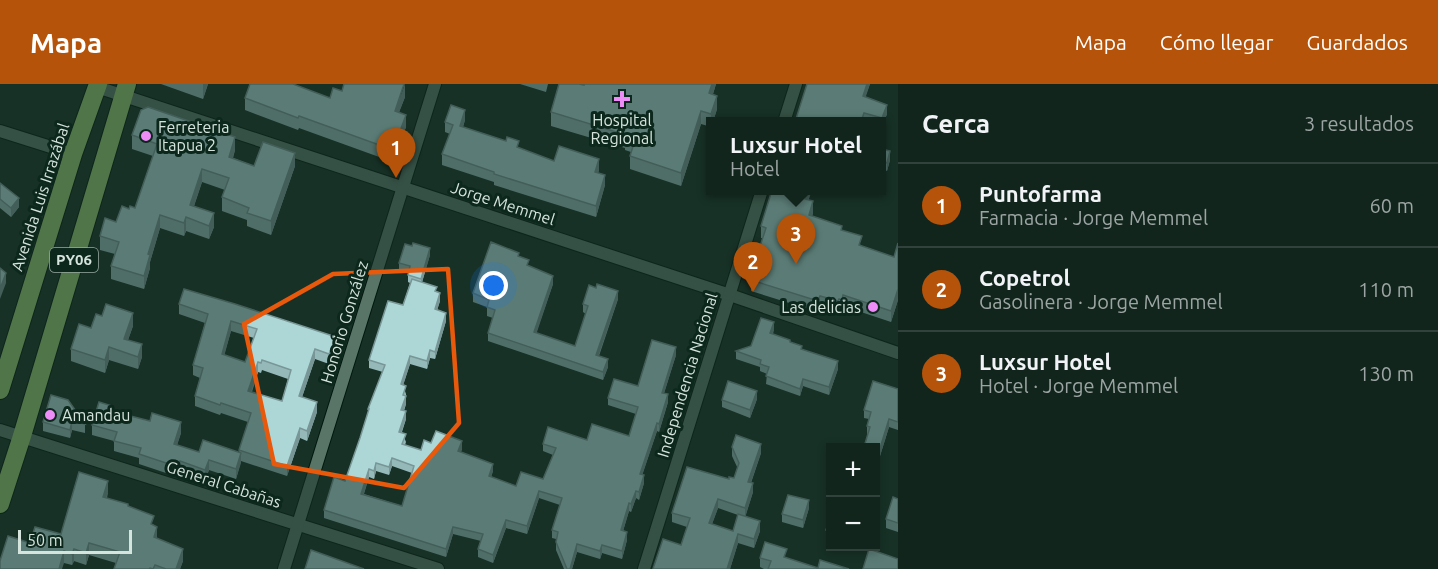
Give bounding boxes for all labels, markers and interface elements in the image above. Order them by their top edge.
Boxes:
text: Mapa [30,27,102,58]
text: Mapa [1075,30,1127,54]
text: Cómo llegar [1160,30,1274,54]
text: Guardados [1307,30,1408,54]
marker: Hospital Regional [613,90,631,108]
text: Cerca [922,109,990,138]
place label: Hospital Regional [591,111,653,147]
text: 3 resultados [1304,112,1414,135]
popup [706,117,886,195]
place label: Ferreteria Itapua 2 [158,118,229,154]
street label: Avenida Luis Irrazábal [8,121,72,273]
pin: 1 [376,128,416,178]
marker: Ferreteria Itapua 2 [139,129,153,143]
text: Luxsur Hotel [730,132,862,157]
text: Hotel [730,157,780,180]
street label: Jorge Memmel [449,178,557,228]
text: Puntofarma [979,181,1102,206]
text: 1 [936,194,947,217]
text: 60 m [1370,194,1414,217]
text: Farmacia · Jorge Memmel [979,206,1208,229]
pin: 3 [776,214,816,264]
pin: 2 [734,242,772,292]
road number: PY06 [50,248,98,272]
street label: Honorio González [317,259,371,385]
text: Copetrol [979,265,1070,290]
your location [479,271,508,300]
text: 2 [936,278,947,301]
text: 110 m [1358,278,1414,301]
text: Gasolinera · Jorge Memmel [979,290,1223,313]
street label: Independencia Nacional [653,291,721,459]
place label: Las delicias [781,298,861,316]
marker: Las delicias [866,300,880,314]
text: Luxsur Hotel [979,349,1111,374]
text: 3 [936,362,947,385]
text: 130 m [1358,362,1414,385]
text: Hotel · Jorge Memmel [979,374,1178,397]
place label: Amandau [62,406,130,424]
marker: Amandau [43,408,57,422]
map controls [826,443,880,551]
button: + [826,443,880,497]
street label: General Cabañas [164,457,284,511]
button: − [826,497,880,551]
scale bar [18,527,132,554]
text: 50 m [27,531,63,549]

